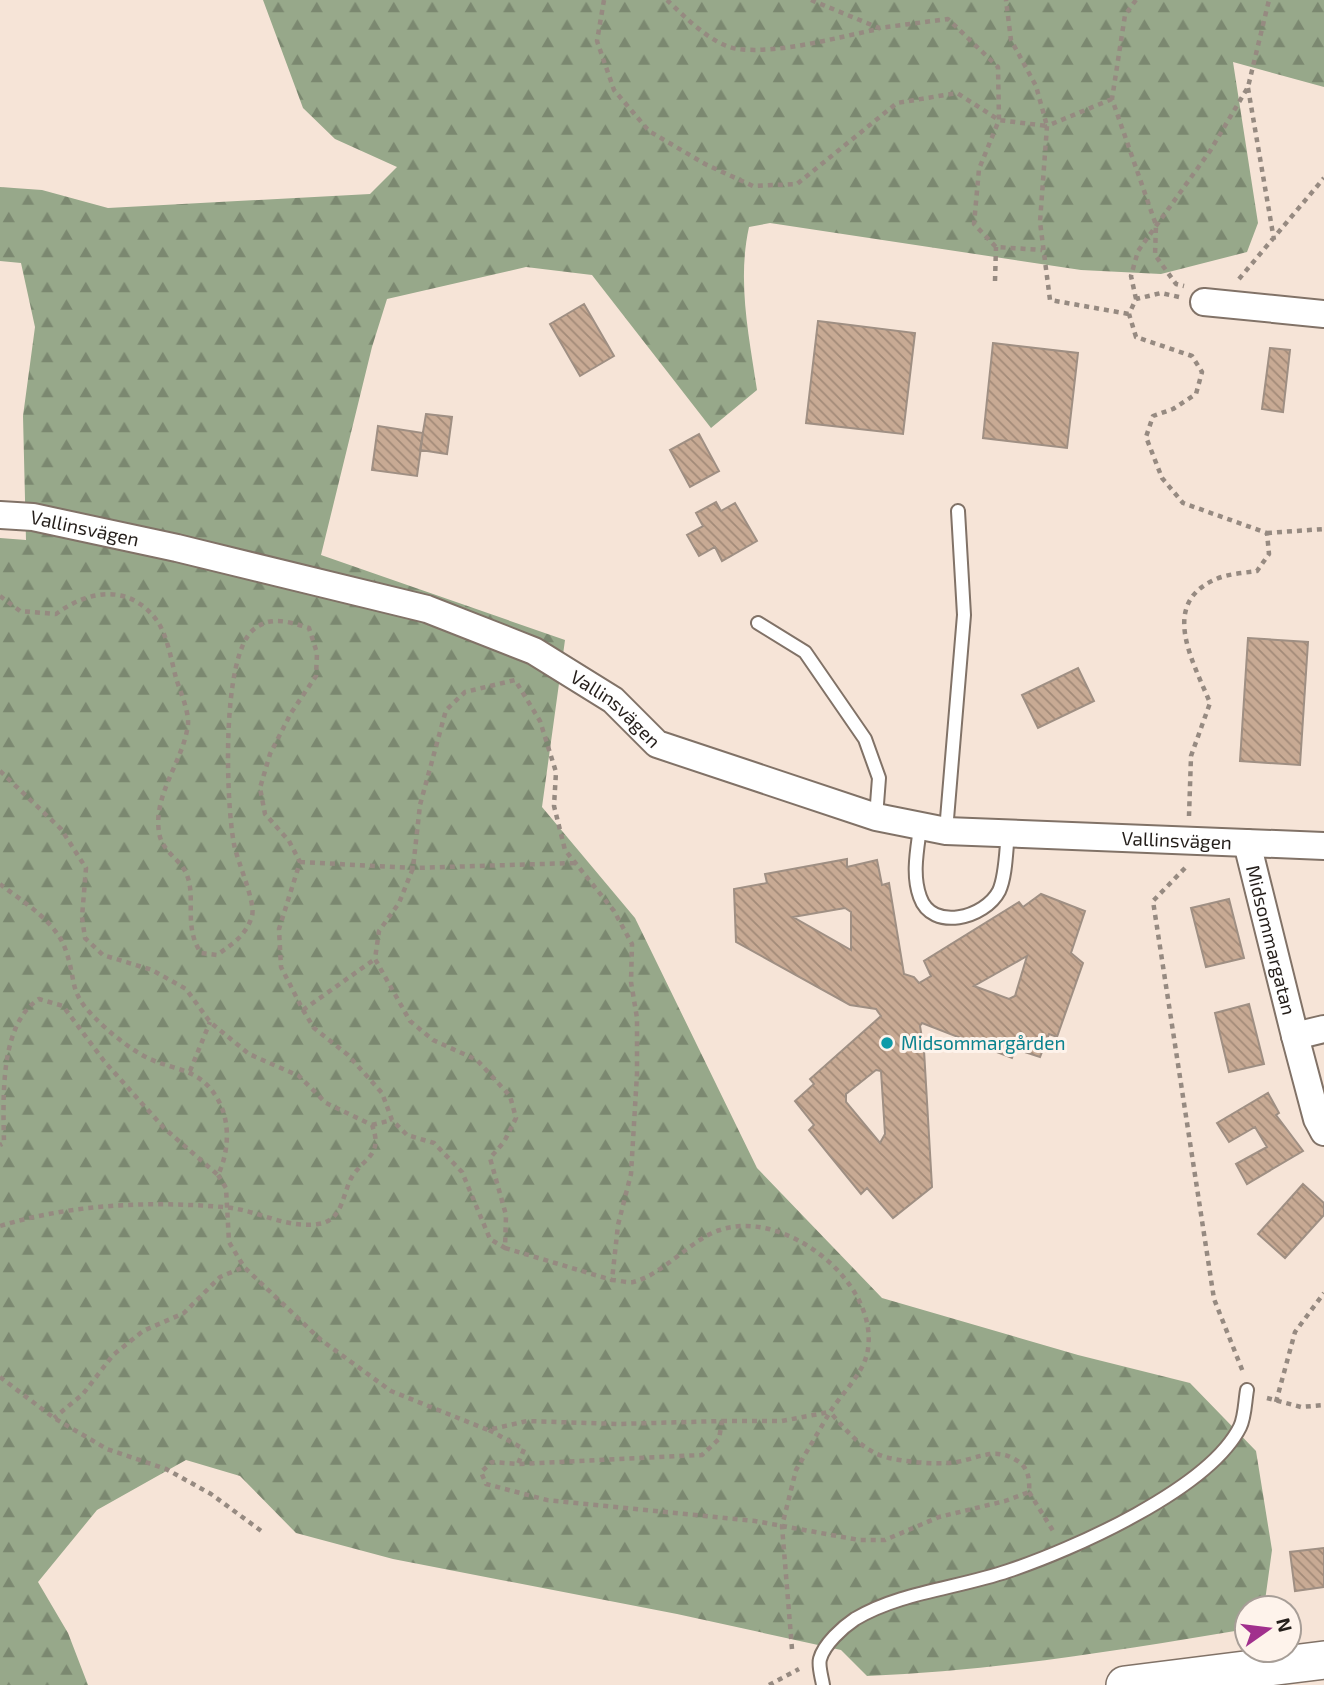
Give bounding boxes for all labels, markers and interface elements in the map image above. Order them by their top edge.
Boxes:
street label: Vallinsvägen [28,505,141,551]
street label: Vallinsvägen [567,665,666,752]
street label: Vallinsvägen [1121,826,1232,853]
street label: Midsommargatan [1242,863,1301,1017]
place label: Midsommargården [901,1031,1065,1054]
marker: Midsommargården [879,1035,895,1051]
north arrow [1233,1594,1303,1664]
text: N [1272,1615,1298,1634]

